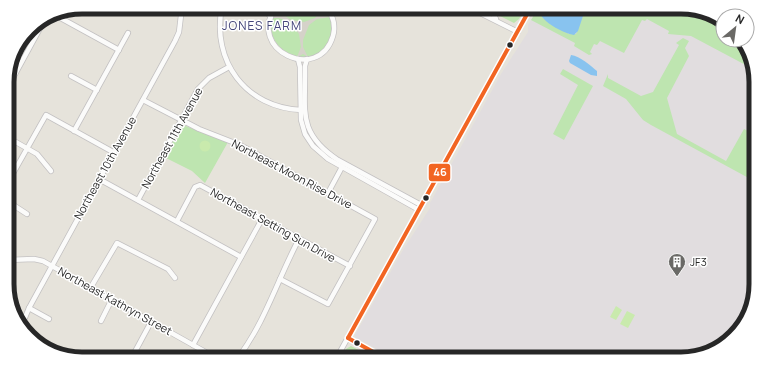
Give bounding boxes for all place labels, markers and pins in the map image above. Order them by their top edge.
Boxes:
unlabelled marker [505,40,515,50]
unlabelled marker [421,193,431,203]
building icon: JF3 [667,252,687,277]
place label: JF3 [690,254,707,269]
unlabelled marker [352,338,362,348]

